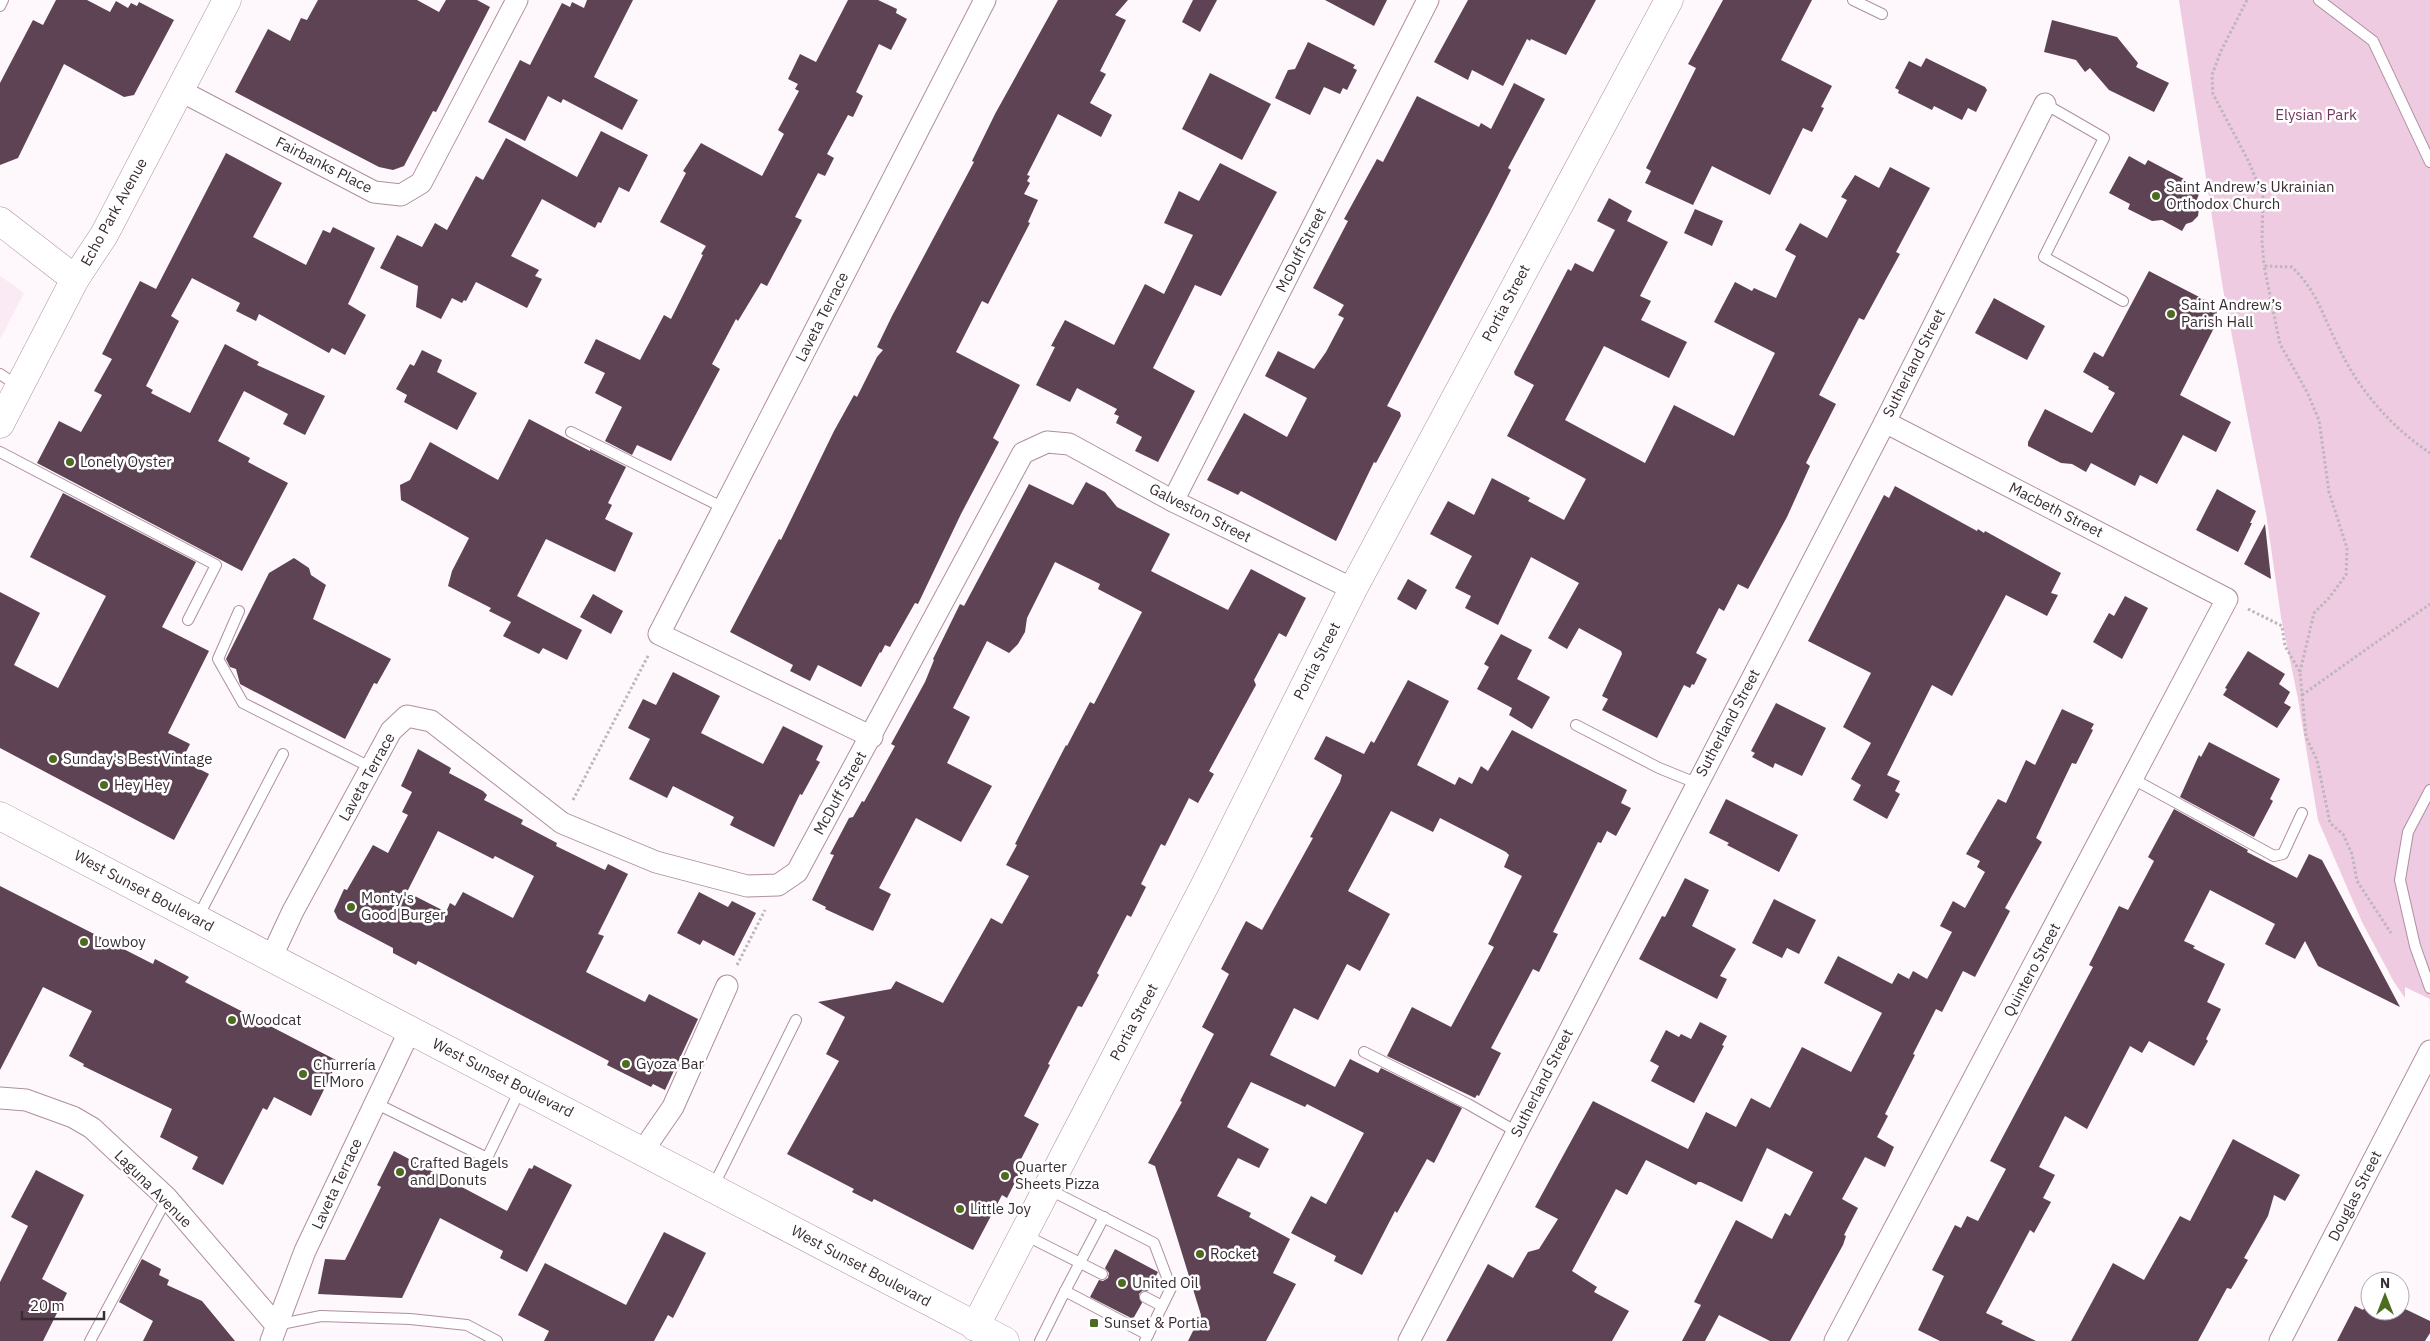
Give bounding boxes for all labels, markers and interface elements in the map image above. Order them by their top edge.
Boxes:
park label: Elysian Park [2275,105,2357,124]
street label: Fairbanks Place [273,132,376,197]
street label: Echo Park Avenue [76,154,151,269]
place label: Saint Andrew’s Ukrainian Orthodox Church [2166,177,2335,213]
marker: Saint Andrew’s Ukrainian Orthodox Church [2150,190,2162,202]
street label: McDuff Street [1271,204,1330,295]
street label: Portia Street [1477,261,1534,345]
street label: Laveta Terrace [791,269,852,365]
place label: Saint Andrew’s Parish Hall [2181,295,2282,331]
street label: Sutherland Street [1878,306,1949,420]
marker: Saint Andrew’s Parish Hall [2165,308,2177,320]
place label: Lonely Oyster [80,452,172,471]
marker: Lonely Oyster [64,456,76,468]
street label: Macbeth Street [2006,478,2106,541]
street label: Galveston Street [1146,479,1254,546]
street label: Portia Street [1289,619,1344,703]
street label: Sutherland Street [1691,666,1764,780]
street label: Laveta Terrace [334,729,399,824]
street label: McDuff Street [809,748,870,838]
place label: Sunday's Best Vintage [63,749,212,768]
marker: Sunday's Best Vintage [47,753,59,765]
place label: Hey Hey [114,775,171,794]
marker: Hey Hey [98,779,110,791]
street label: West Sunset Boulevard [71,846,217,936]
place label: Monty's Good Burger [361,888,446,924]
marker: Monty's Good Burger [345,901,357,913]
street label: Quintero Street [1999,920,2064,1020]
place label: Lowboy [94,932,146,951]
marker: Lowboy [78,936,90,948]
street label: Portia Street [1105,980,1162,1064]
place label: Woodcat [242,1010,301,1029]
marker: Woodcat [226,1014,238,1026]
street label: Sutherland Street [1506,1026,1577,1140]
street label: West Sunset Boulevard [430,1034,577,1121]
place label: Gyoza Bar [636,1054,704,1073]
place label: Churrería El Moro [313,1055,376,1091]
marker: Gyoza Bar [620,1058,632,1070]
marker: Churrería El Moro [297,1068,309,1080]
street label: Laveta Terrace [307,1135,366,1232]
street label: Laguna Avenue [111,1146,196,1231]
street label: Douglas Street [2324,1147,2385,1244]
place label: Crafted Bagels and Donuts [410,1153,509,1189]
place label: Quarter Sheets Pizza [1015,1157,1100,1193]
marker: Crafted Bagels and Donuts [394,1166,406,1178]
marker: Quarter Sheets Pizza [999,1170,1011,1182]
place label: Little Joy [970,1199,1031,1218]
marker: Little Joy [954,1203,966,1215]
street label: West Sunset Boulevard [788,1221,934,1311]
place label: Rocket [1210,1244,1256,1263]
marker: Rocket [1194,1248,1206,1260]
north arrow [2360,1271,2410,1321]
place label: United Oil [1132,1273,1199,1292]
text: N [2380,1274,2390,1292]
marker: United Oil [1116,1277,1128,1289]
scale bar [22,1288,105,1320]
text: 20 m [30,1296,65,1315]
place label: Sunset & Portia [1104,1313,1208,1332]
marker: Sunset & Portia [1088,1317,1100,1329]

